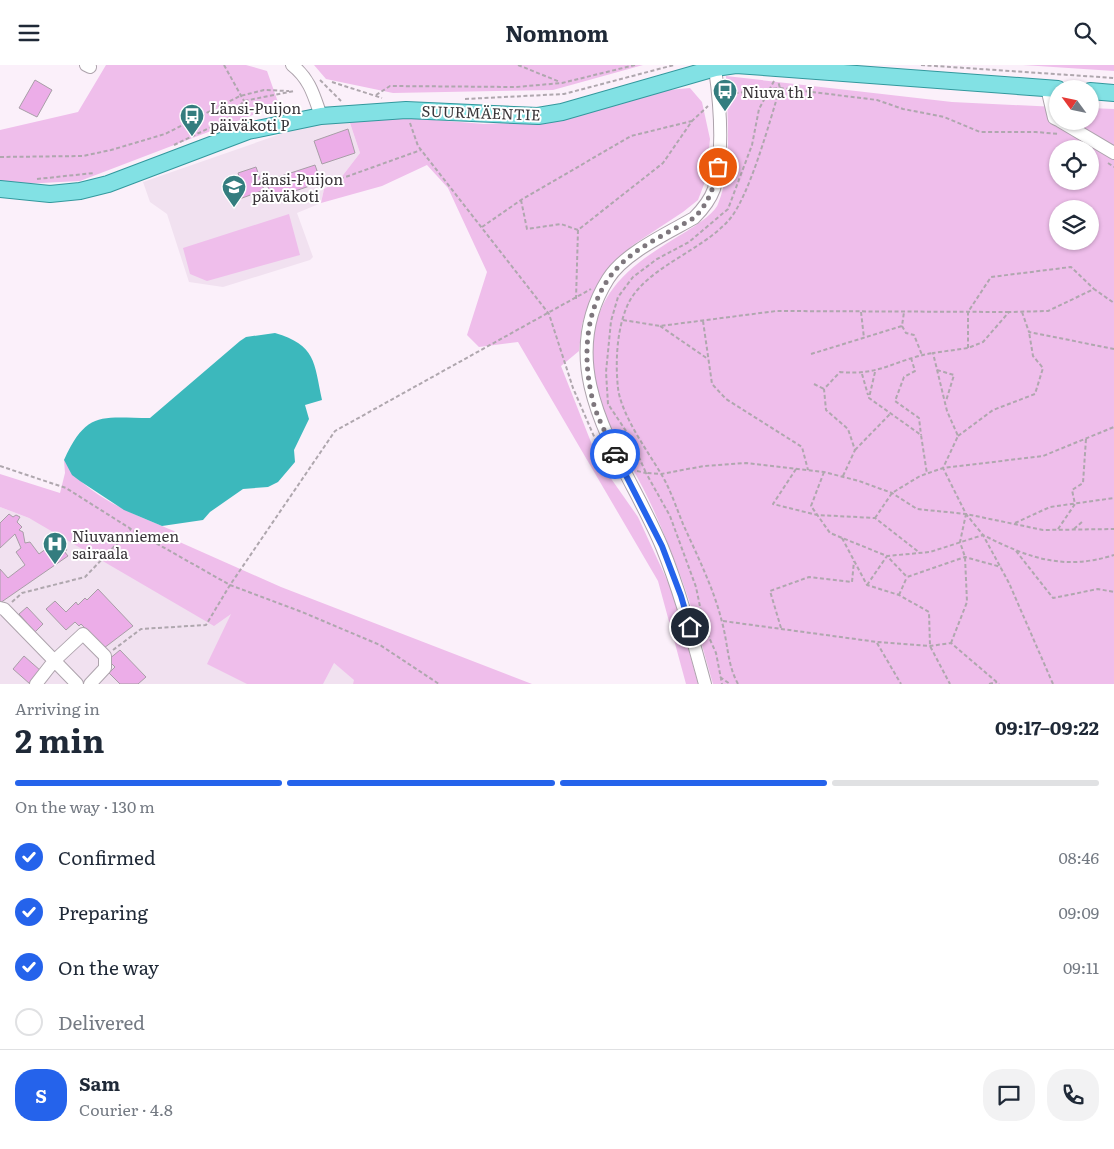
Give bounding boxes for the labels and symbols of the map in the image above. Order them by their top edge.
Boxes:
bus stop icon: Niuva th I [712,78,738,112]
place label: Niuva th I [742,80,813,103]
north arrow [1049,80,1099,130]
place label: Länsi-Puijon päiväkoti P [210,96,301,136]
street label: SUURMÄENTIE [421,98,541,126]
bus stop icon: Länsi-Puijon päiväkoti P [179,103,205,137]
pin [697,146,739,188]
place label: Länsi-Puijon päiväkoti [252,167,343,207]
school or university icon: Länsi-Puijon päiväkoti [221,174,247,208]
courier [590,429,640,479]
place label: Niuvanniemen sairaala [72,524,179,564]
hospital icon: Niuvanniemen sairaala [42,531,68,565]
pin [669,606,711,648]

